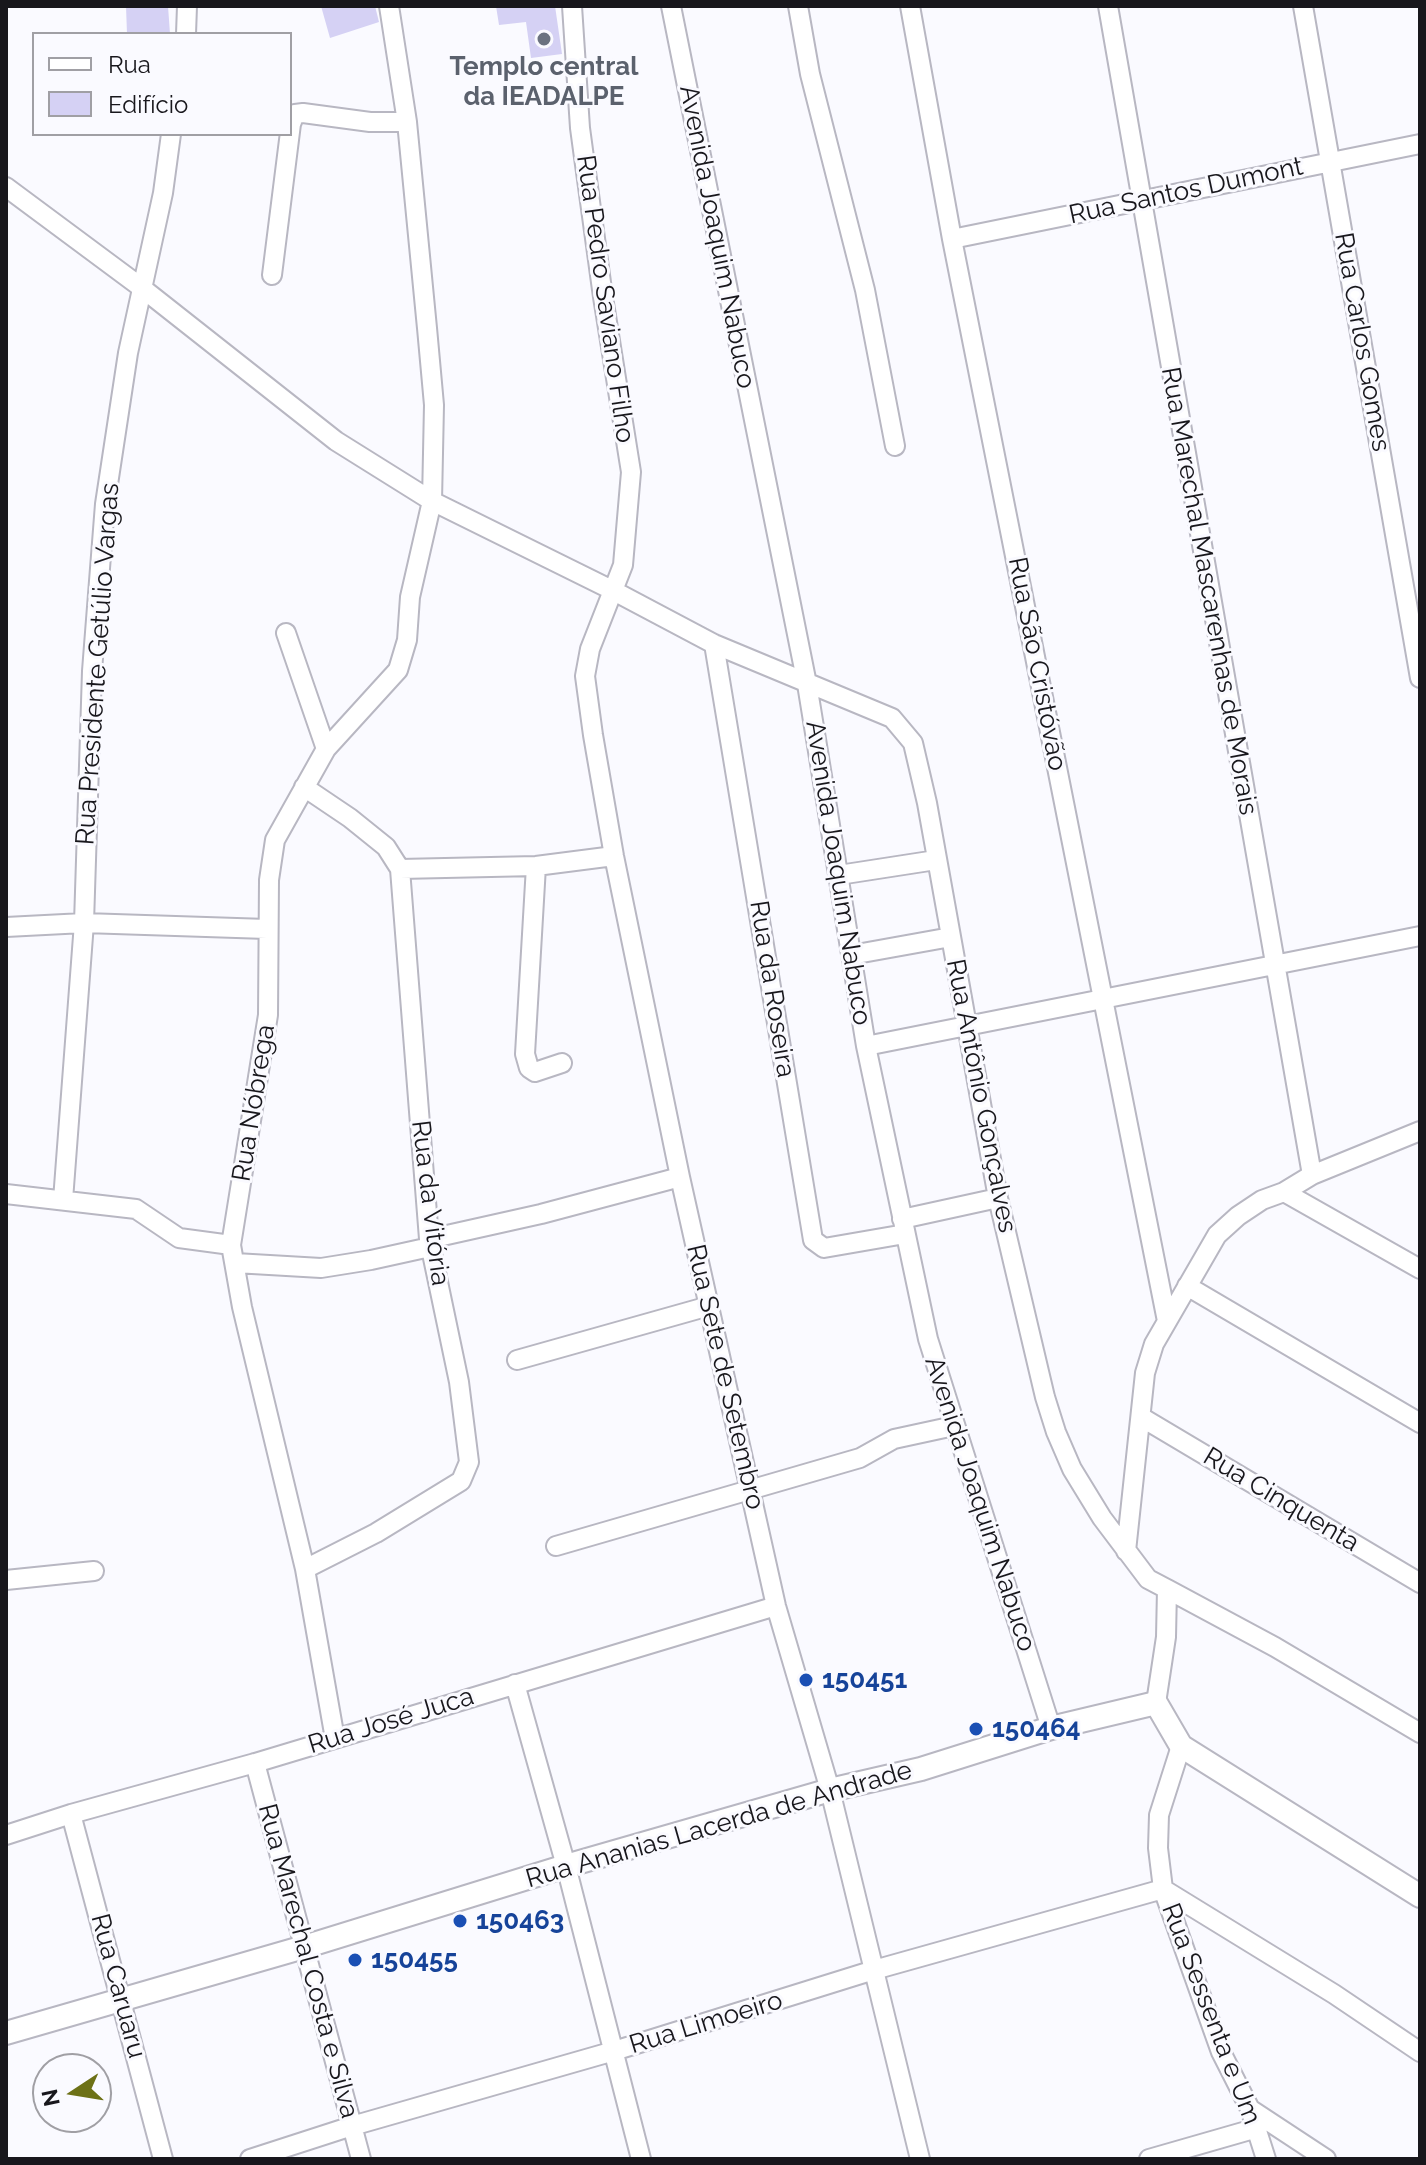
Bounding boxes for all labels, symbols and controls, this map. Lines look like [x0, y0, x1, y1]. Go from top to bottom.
marker: Templo central da IEADALPE [535, 30, 553, 48]
legend [32, 32, 292, 136]
text: Rua [108, 50, 151, 79]
place label: Templo central da IEADALPE [450, 51, 638, 112]
street label: Avenida Joaquim Nabuco [672, 83, 762, 391]
text: Edifício [108, 90, 188, 119]
street label: Rua Santos Dumont [1066, 151, 1306, 231]
street label: Rua Pedro Saviano Filho [569, 153, 641, 445]
street label: Rua Carlos Gomes [1327, 230, 1397, 454]
street label: Rua Marechal Mascarenhas de Morais [1154, 365, 1264, 817]
street label: Rua Presidente Getúlio Vargas [70, 482, 126, 846]
street label: Rua São Cristóvão [1001, 555, 1073, 773]
street label: Avenida Joaquim Nabuco [799, 718, 877, 1028]
street label: Rua da Roseira [743, 898, 801, 1080]
street label: Rua Antônio Gonçalves [939, 957, 1023, 1235]
street label: Rua Nóbrega [226, 1022, 282, 1184]
street label: Rua da Vitória [404, 1119, 456, 1287]
street label: Rua Sete de Setembro [679, 1241, 771, 1513]
street label: Avenida Joaquim Nabuco [918, 1353, 1042, 1655]
street label: Rua Cinquenta [1197, 1441, 1365, 1559]
place label: 150451 [822, 1664, 907, 1696]
marker: 150451 [797, 1671, 815, 1689]
street label: Rua José Juca [304, 1681, 478, 1761]
place label: 150464 [992, 1713, 1081, 1745]
marker: 150464 [967, 1720, 985, 1738]
street label: Rua Ananias Lacerda de Andrade [522, 1755, 916, 1895]
street label: Rua Marechal Costa e Silva [251, 1800, 365, 2122]
street label: Rua Sessenta e Um [1154, 1899, 1268, 2129]
place label: 150463 [476, 1905, 564, 1937]
street label: Rua Caruaru [84, 1910, 152, 2062]
marker: 150463 [451, 1912, 469, 1930]
place label: 150455 [371, 1944, 458, 1976]
marker: 150455 [346, 1951, 364, 1969]
street label: Rua Limoeiro [626, 1985, 786, 2061]
north arrow [32, 2053, 112, 2133]
text: N [36, 2087, 65, 2108]

